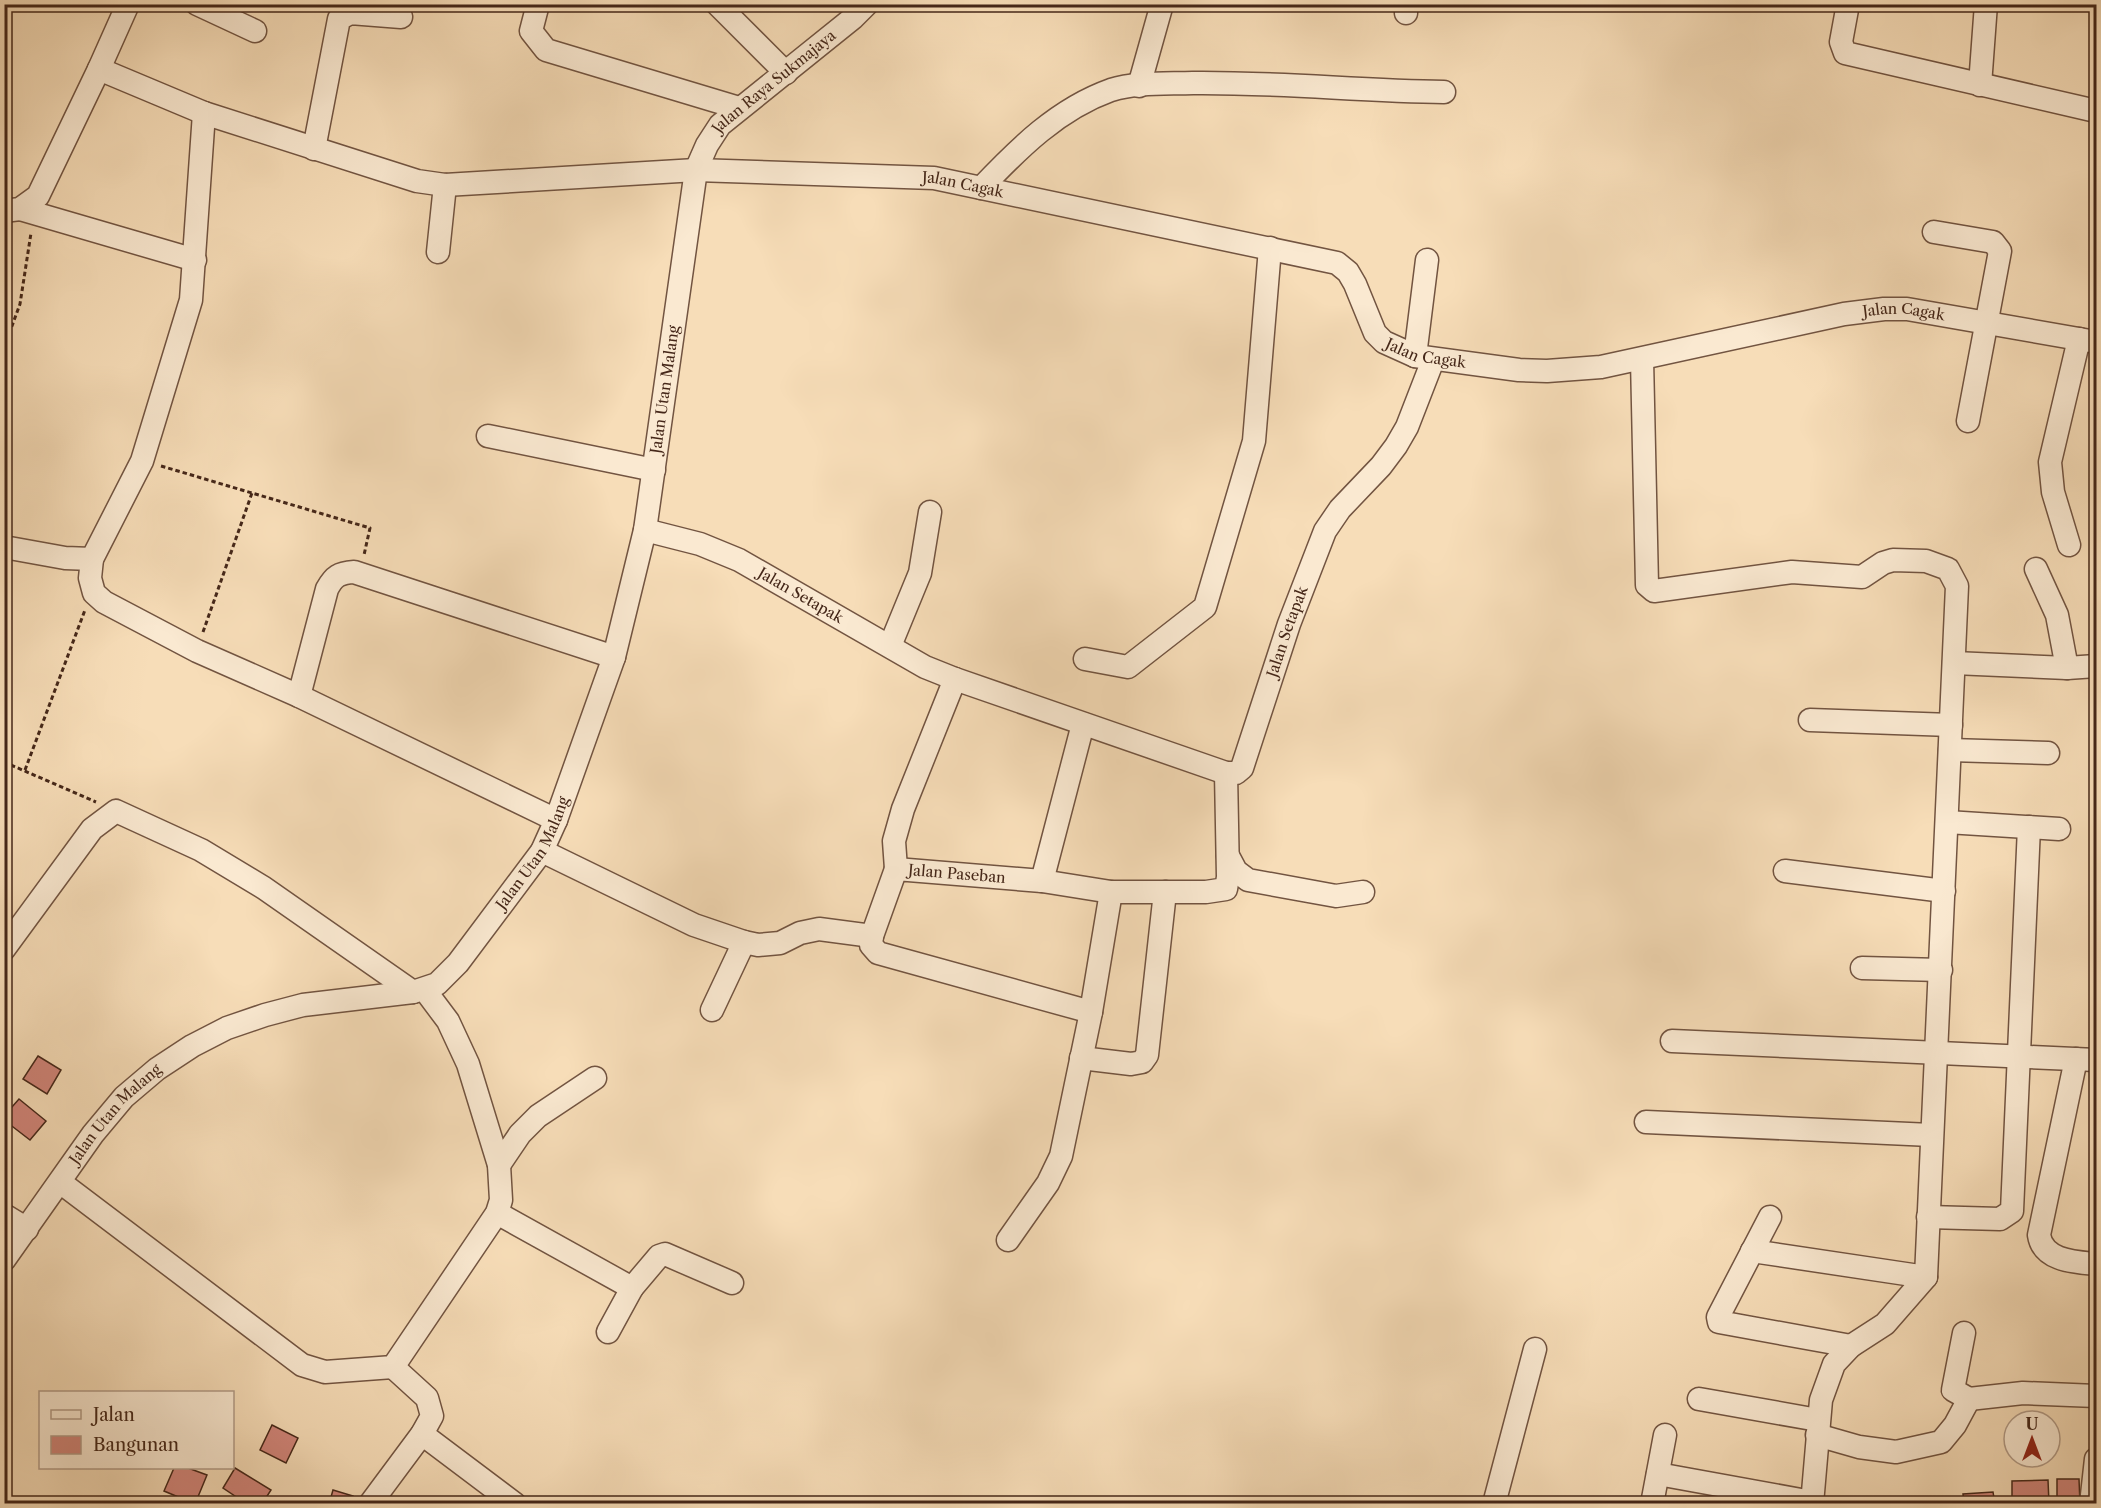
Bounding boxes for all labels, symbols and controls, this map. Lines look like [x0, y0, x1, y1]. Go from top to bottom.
street label: Jalan Raya Sukmajaya [706, 26, 839, 138]
street label: Jalan Cagak [920, 168, 1007, 202]
street label: Jalan Cagak [1859, 299, 1948, 325]
street label: Jalan Utan Malang [646, 324, 683, 457]
street label: Jalan Cagak [1381, 333, 1468, 372]
street label: Jalan Setapak [753, 562, 848, 628]
street label: Jalan Setapak [1262, 582, 1312, 682]
street label: Jalan Utan Malang [490, 794, 573, 915]
street label: Jalan Paseban [905, 860, 1007, 887]
street label: Jalan Utan Malang [64, 1059, 165, 1169]
legend [39, 1391, 234, 1469]
text: Jalan [90, 1404, 135, 1426]
north arrow [2002, 1409, 2062, 1469]
text: U [2026, 1414, 2039, 1434]
text: Bangunan [93, 1434, 179, 1456]

